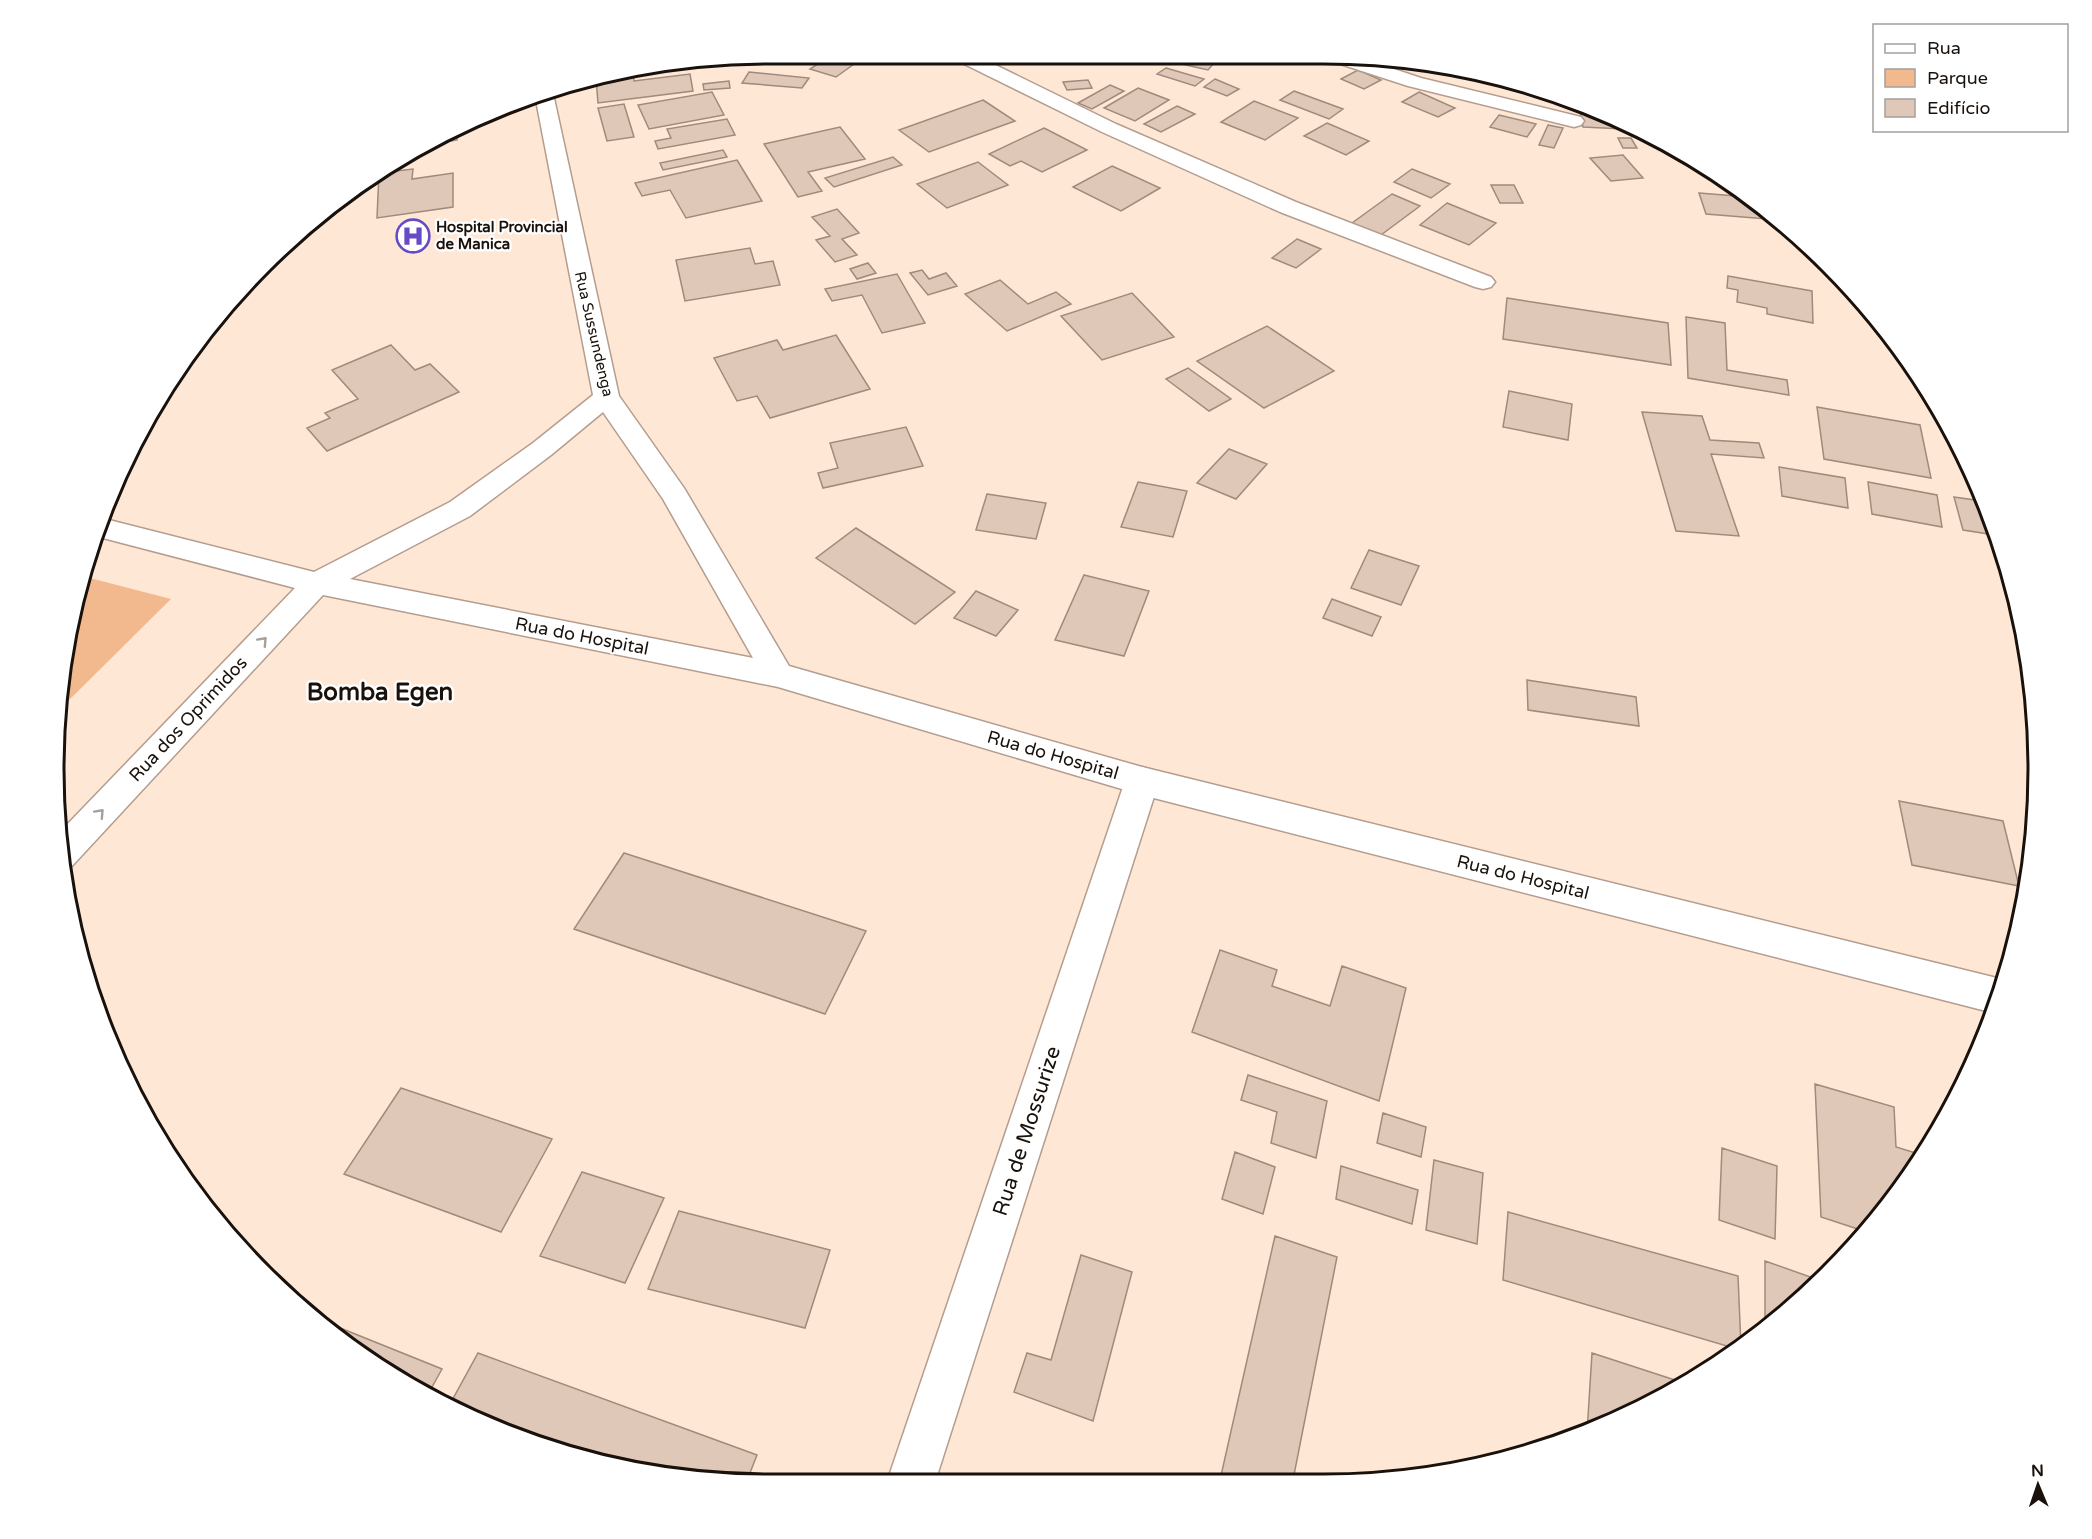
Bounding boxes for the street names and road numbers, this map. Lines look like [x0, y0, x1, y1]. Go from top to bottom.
street label: Rua Sussundenga [571, 270, 617, 398]
street label: Rua do Hospital [513, 612, 651, 660]
street label: Rua dos Oprimidos [124, 652, 252, 786]
street label: Rua do Hospital [985, 726, 1121, 784]
street label: Rua do Hospital [1454, 850, 1592, 904]
street label: Rua de Mossurize [988, 1043, 1066, 1219]

